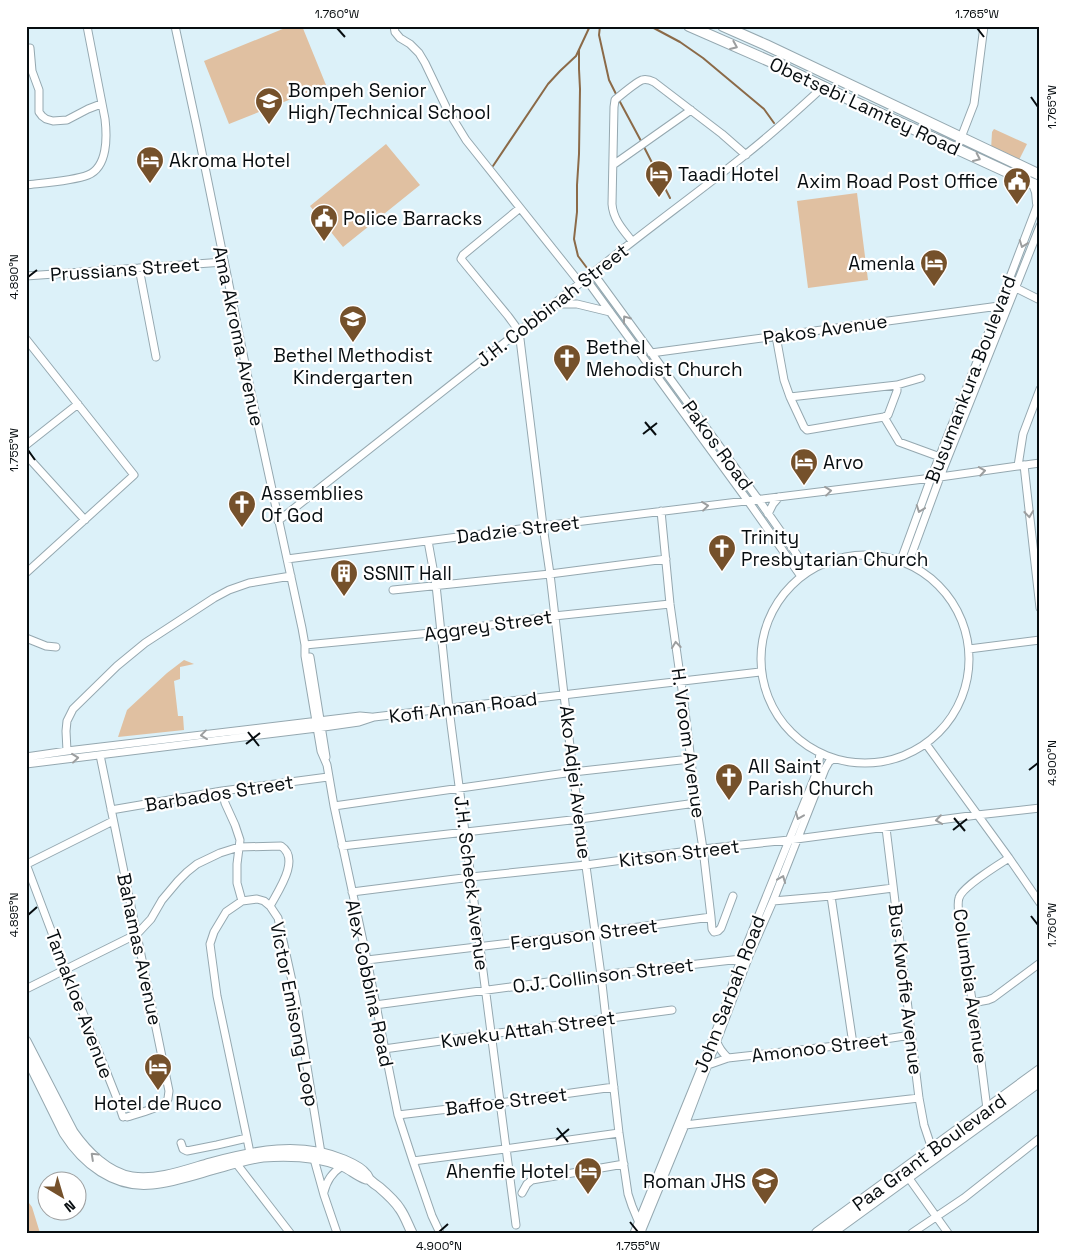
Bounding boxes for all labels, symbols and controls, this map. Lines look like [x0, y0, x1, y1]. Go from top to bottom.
text: 1.760°W [315, 6, 360, 22]
text: 1.765°W [955, 6, 999, 22]
one-way arrow [729, 40, 738, 50]
street label: Obetsebi Lamtey Road [765, 51, 964, 162]
place label: Bompeh Senior High/Technical School [288, 78, 491, 125]
text: 1.765°W [1044, 85, 1060, 129]
school or university icon: Bompeh Senior High/Technical School [254, 86, 284, 125]
hotel icon: Akroma Hotel [135, 145, 165, 184]
place label: Akroma Hotel [169, 148, 290, 173]
one-way arrow [972, 151, 981, 162]
hotel icon: Taadi Hotel [644, 159, 674, 198]
place label: Taadi Hotel [678, 162, 779, 187]
public building icon: Axim Road Post Office [1002, 166, 1032, 205]
place label: Axim Road Post Office [797, 169, 998, 194]
public building icon: Police Barracks [309, 203, 339, 242]
place label: Police Barracks [343, 206, 482, 231]
street label: J.H. Cobbinah Street [471, 238, 634, 373]
one-way arrow [1019, 239, 1029, 247]
street label: Ama Akroma Avenue [207, 244, 270, 429]
hotel icon: Amenla [919, 248, 949, 287]
place label: Amenla [848, 251, 915, 276]
street label: Prussians Street [49, 252, 201, 287]
text: 4.890°N [6, 254, 22, 300]
street label: Busumankura Boulevard [919, 272, 1022, 487]
school or university icon: Bethel Methodist Kindergarten [338, 304, 368, 343]
street label: Pakos Avenue [761, 308, 889, 351]
one-way arrow [623, 315, 632, 324]
place label: Bethel Mehodist Church [586, 335, 743, 382]
place label: Bethel Methodist Kindergarten [273, 343, 433, 390]
church icon: Bethel Mehodist Church [552, 343, 582, 382]
street label: Pakos Road [677, 395, 759, 495]
text: 1.755°W [6, 428, 22, 472]
hotel icon: Arvo [789, 447, 819, 486]
place label: Arvo [823, 450, 864, 475]
one-way arrow [979, 466, 987, 477]
place label: Assemblies Of God [261, 481, 363, 528]
one-way arrow [824, 486, 832, 497]
church icon: Assemblies Of God [227, 489, 257, 528]
one-way arrow [701, 501, 709, 512]
one-way arrow [916, 505, 926, 513]
street label: Dadzie Street [455, 510, 581, 549]
one-way arrow [1024, 510, 1035, 518]
place label: Trinity Presbytarian Church [741, 525, 928, 572]
church icon: Trinity Presbytarian Church [707, 533, 737, 572]
building icon: SSNIT Hall [329, 558, 359, 597]
place label: SSNIT Hall [363, 561, 452, 586]
street label: Aggrey Street [422, 604, 554, 647]
one-way arrow [671, 641, 681, 649]
street label: H. Vroom Avenue [666, 666, 711, 820]
street label: Kofi Annan Road [388, 686, 539, 729]
street label: Ako Adjei Avenue [554, 704, 597, 860]
one-way arrow [199, 729, 207, 740]
text: 4.900°N [1044, 740, 1060, 786]
one-way arrow [71, 753, 79, 764]
place label: All Saint Parish Church [748, 754, 874, 801]
church icon: All Saint Parish Church [714, 762, 744, 801]
street label: Barbados Street [143, 769, 295, 818]
street label: J.H. Scheck Avenue [448, 794, 495, 972]
one-way arrow [795, 811, 805, 819]
one-way arrow [935, 814, 943, 825]
street label: Kitson Street [617, 834, 741, 873]
street label: Bahamas Avenue [111, 871, 168, 1028]
one-way arrow [776, 875, 786, 883]
text: 4.895°N [6, 892, 22, 938]
street label: Alex Cobbina Road [340, 897, 399, 1069]
street label: Bus Kwofie Avenue [883, 902, 928, 1076]
text: 1.760°W [1044, 902, 1060, 947]
street label: Columbia Avenue [947, 907, 994, 1065]
street label: John Sarbah Road [688, 912, 771, 1076]
street label: Ferguson Street [509, 913, 659, 956]
street label: Victor Emisong Loop [264, 920, 325, 1109]
street label: Tamakloe Avenue [40, 926, 119, 1082]
street label: O.J. Collinson Street [511, 952, 695, 999]
street label: Kweku Attah Street [439, 1005, 617, 1054]
street label: Amonoo Street [750, 1027, 890, 1068]
hotel icon: Hotel de Ruco [143, 1052, 173, 1091]
street label: Baffoe Street [444, 1082, 569, 1121]
street label: Paa Grant Boulevard [847, 1088, 1011, 1217]
place label: Hotel de Ruco [94, 1091, 222, 1116]
one-way arrow [91, 1153, 100, 1162]
hotel icon: Ahenfie Hotel [573, 1156, 603, 1195]
place label: Ahenfie Hotel [446, 1159, 569, 1184]
school or university icon: Roman JHS [750, 1166, 780, 1205]
place label: Roman JHS [643, 1169, 746, 1194]
north arrow [38, 1172, 88, 1222]
text: N [61, 1196, 79, 1216]
text: 4.900°N [416, 1238, 462, 1254]
text: 1.755°W [616, 1238, 660, 1254]

